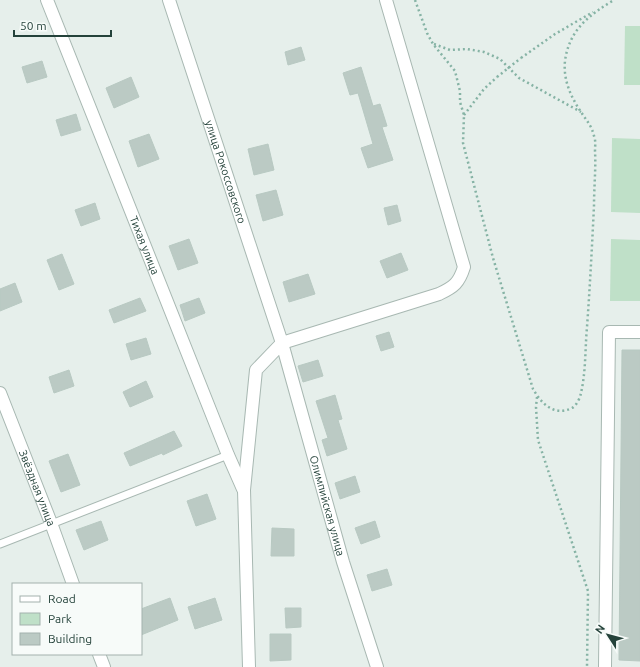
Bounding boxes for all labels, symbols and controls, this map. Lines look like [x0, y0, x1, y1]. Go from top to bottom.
scale bar [14, 12, 111, 38]
text: 50 m [20, 19, 47, 32]
street label: улица Рокоссовского [203, 119, 248, 225]
street label: Тихая улица [128, 214, 162, 276]
street label: Звёздная улица [17, 448, 58, 528]
street label: Олимпийская улица [308, 454, 347, 557]
legend [12, 583, 142, 655]
text: Road [48, 592, 76, 605]
text: Park [48, 612, 72, 625]
north arrow [588, 615, 628, 655]
text: N [593, 622, 607, 636]
text: Building [48, 632, 92, 645]

